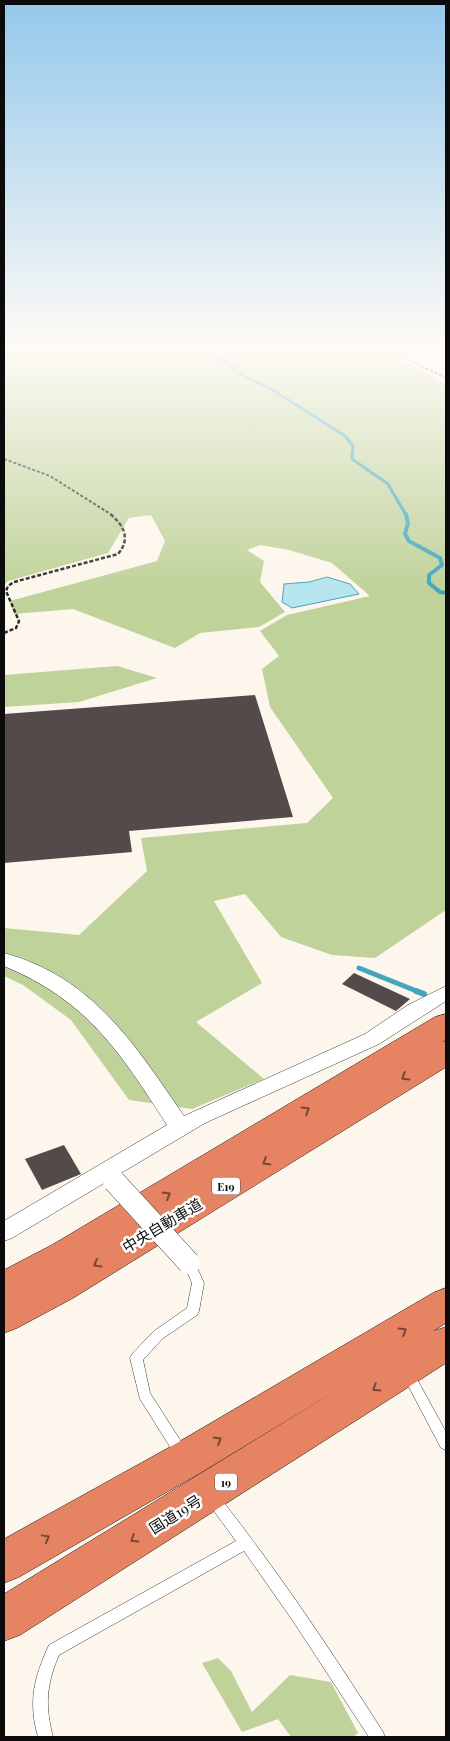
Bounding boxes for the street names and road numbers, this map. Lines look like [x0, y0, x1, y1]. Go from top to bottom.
road number: E19 [212, 1178, 240, 1194]
street label: 中央自動車道 [118, 1193, 206, 1257]
road number: 19 [215, 1474, 237, 1490]
street label: 国道19号 [145, 1490, 205, 1538]

